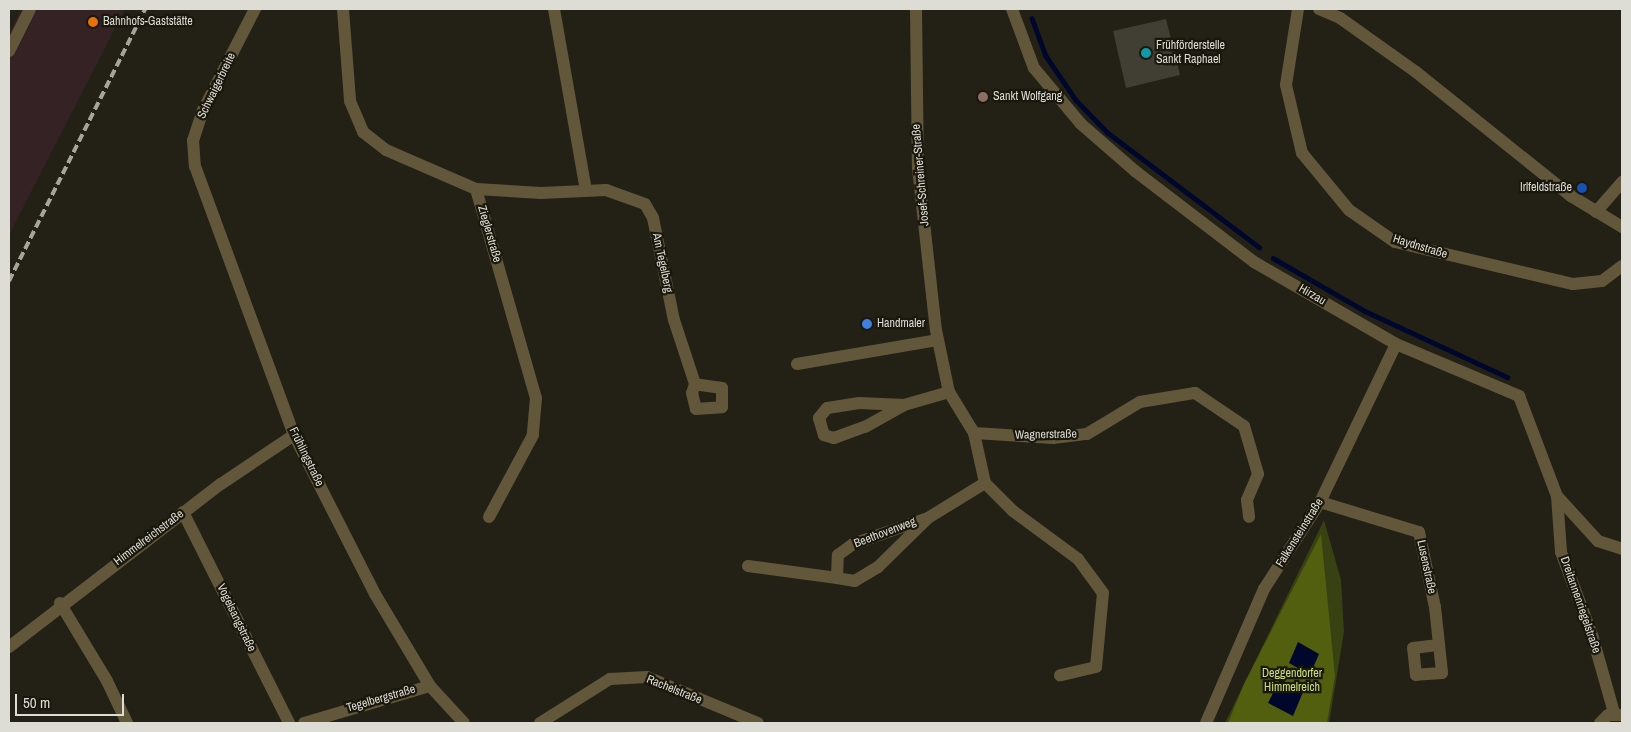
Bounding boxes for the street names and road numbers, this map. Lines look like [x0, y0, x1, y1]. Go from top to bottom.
street label: Schwaigerbreite [195, 51, 239, 121]
street label: Josef-Schreiner-Straße [909, 123, 933, 227]
street label: Zieglerstraße [474, 204, 504, 264]
street label: Am Tegelberg [649, 232, 675, 294]
street label: Haydnstraße [1391, 232, 1449, 262]
street label: Hirzau [1296, 282, 1328, 308]
street label: Frühlingstraße [286, 425, 326, 489]
street label: Wagnerstraße [1015, 427, 1077, 443]
street label: Falkensteinstraße [1273, 496, 1327, 570]
street label: Himmelreichstraße [111, 507, 187, 569]
street label: Beethovenweg [852, 515, 918, 551]
street label: Lusenstraße [1413, 539, 1439, 595]
street label: Dreitannenriegelstraße [1557, 555, 1603, 655]
street label: Vogelsangstraße [213, 582, 259, 654]
street label: Rachelstraße [644, 672, 704, 708]
street label: Tegelbergstraße [345, 682, 417, 716]

